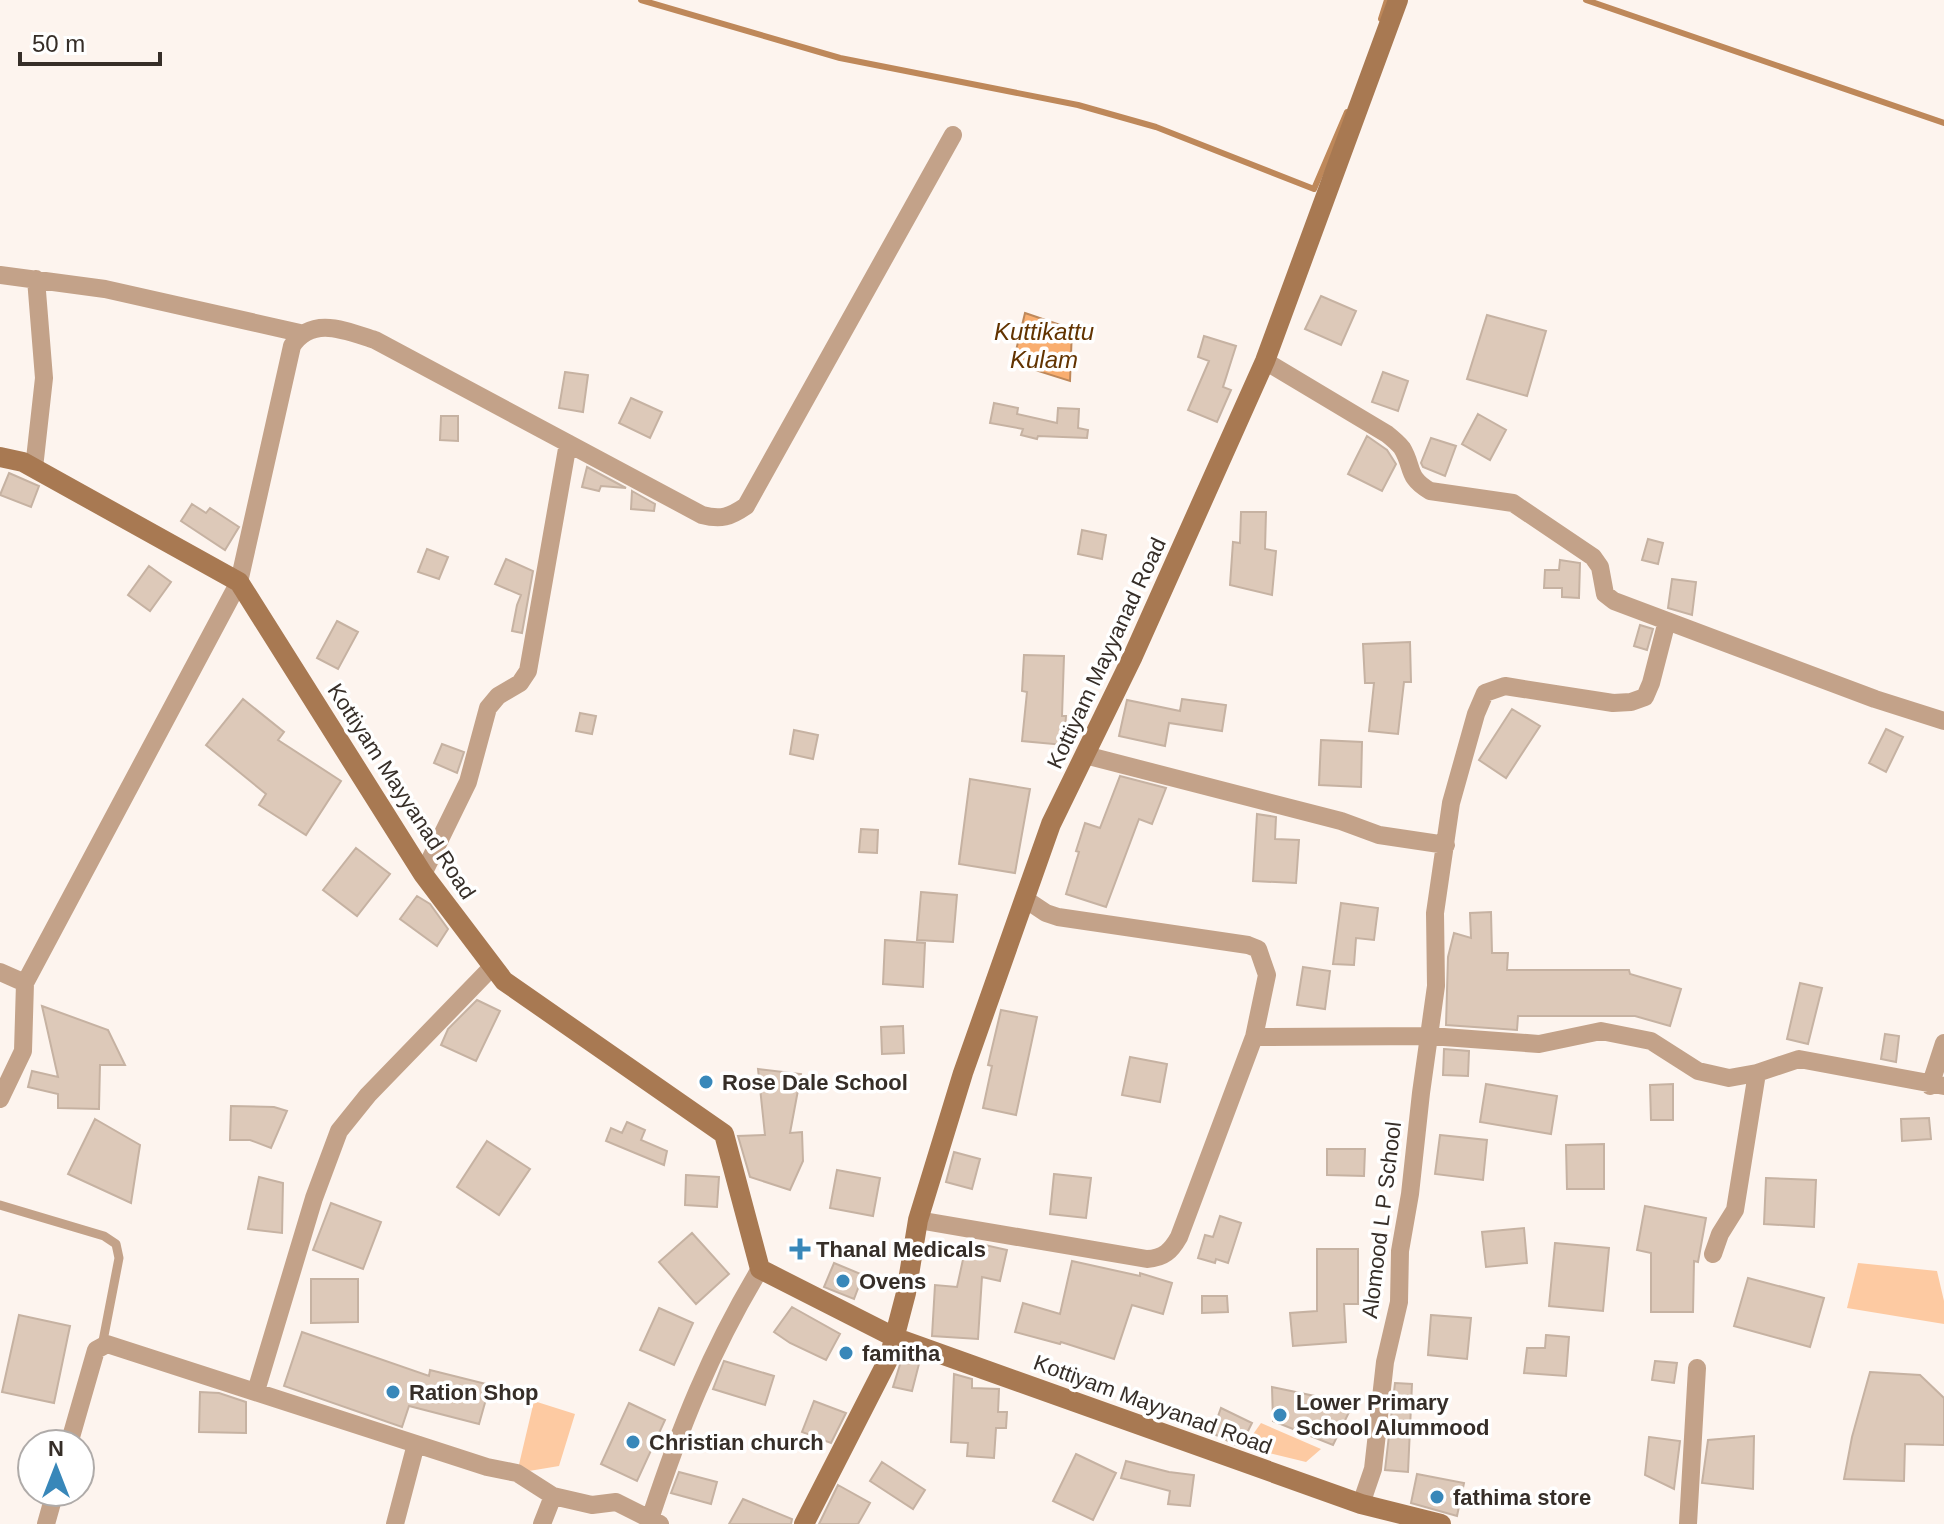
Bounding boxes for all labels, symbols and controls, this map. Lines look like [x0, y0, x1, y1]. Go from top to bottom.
scale bar [20, 16, 160, 66]
text: 50 m [32, 30, 85, 57]
water label: Kuttikattu Kulam [994, 318, 1094, 373]
street label: Kottiyam Mayyanad Road [1042, 534, 1171, 773]
street label: Kottiyam Mayyanad Road [322, 679, 481, 904]
place label: Rose Dale School [722, 1070, 908, 1095]
marker: Rose Dale School [697, 1073, 715, 1091]
street label: Alomood L P School [1357, 1120, 1406, 1320]
place label: Thanal Medicals [816, 1237, 986, 1262]
marker: Thanal Medicals [791, 1240, 809, 1258]
place label: Ovens [859, 1269, 926, 1294]
marker: Ovens [834, 1272, 852, 1290]
place label: famitha [862, 1341, 941, 1366]
marker: famitha [837, 1344, 855, 1362]
street label: Kottiyam Mayyanad Road [1030, 1350, 1275, 1459]
place label: Ration Shop [409, 1380, 539, 1405]
marker: Ration Shop [384, 1383, 402, 1401]
place label: Lower Primary School Alummood [1296, 1390, 1490, 1440]
marker: Lower Primary School Alummood [1271, 1406, 1289, 1424]
north arrow [16, 1428, 96, 1508]
place label: Christian church [649, 1430, 824, 1455]
marker: Christian church [624, 1433, 642, 1451]
text: N [48, 1436, 64, 1461]
place label: fathima store [1453, 1485, 1591, 1510]
marker: fathima store [1428, 1488, 1446, 1506]

